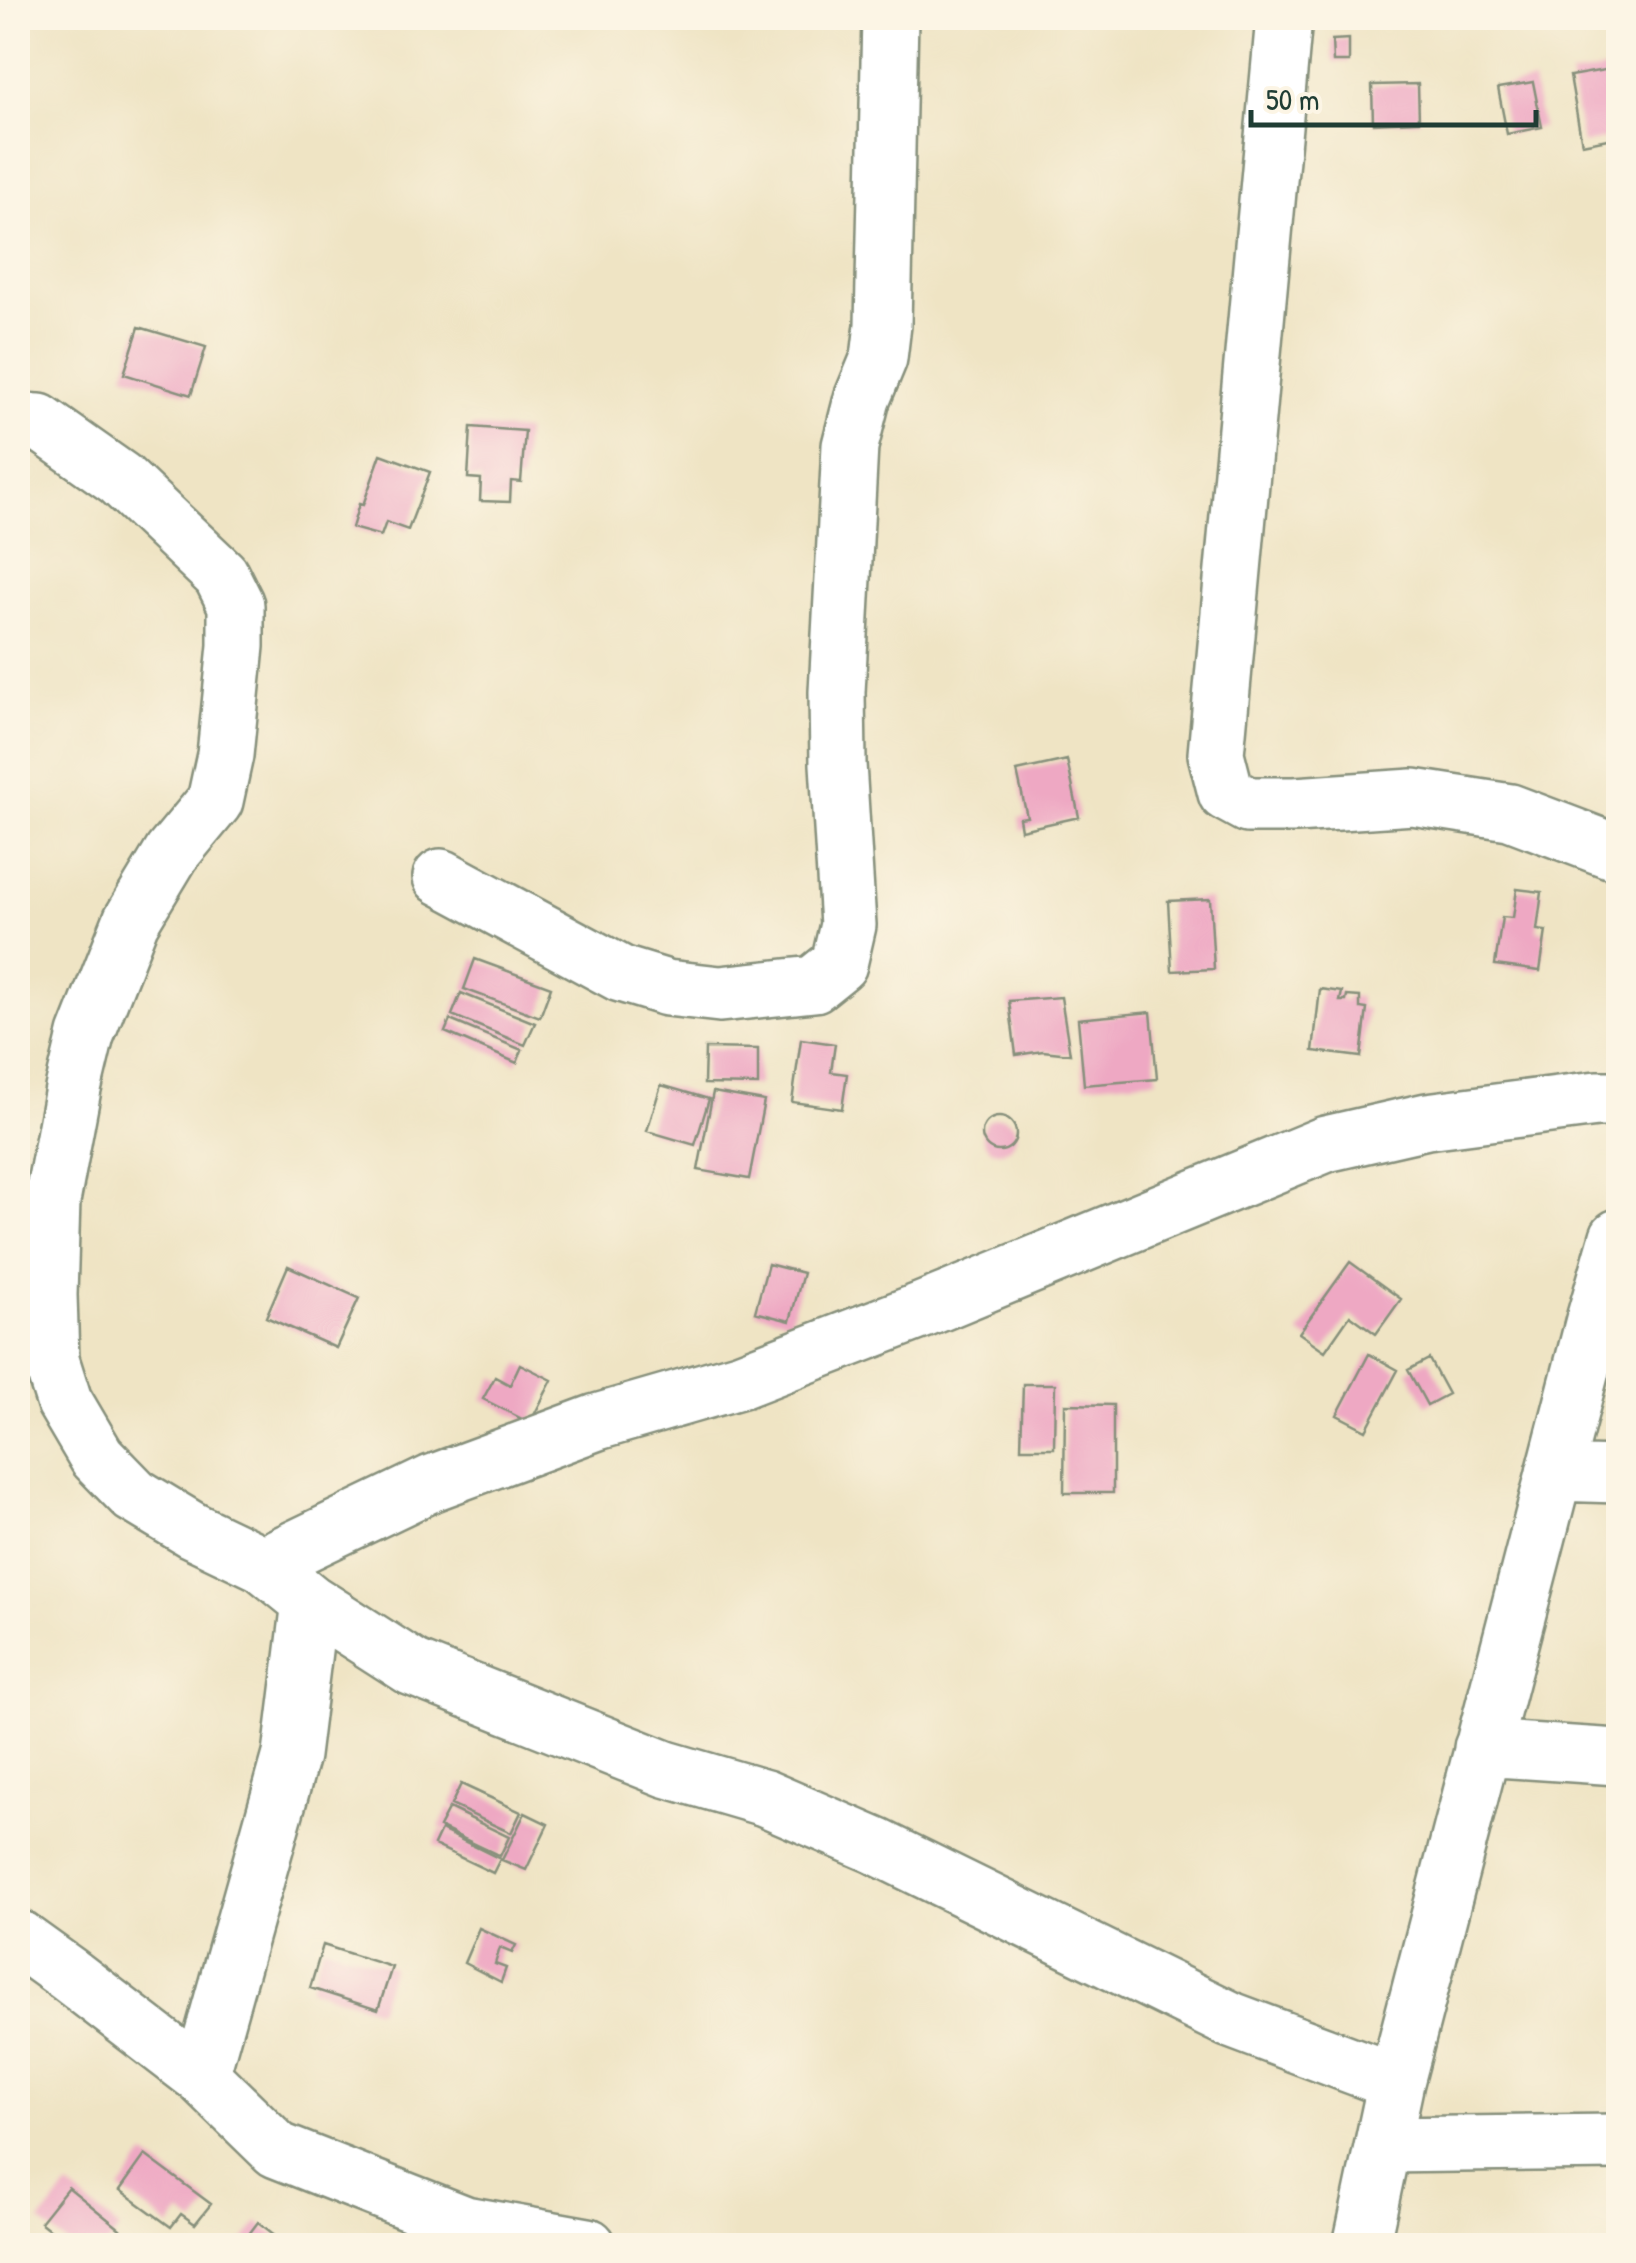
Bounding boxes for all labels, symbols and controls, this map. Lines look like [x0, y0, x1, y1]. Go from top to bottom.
scale bar [1251, 65, 1536, 127]
text: 50 m [1266, 79, 1319, 119]

